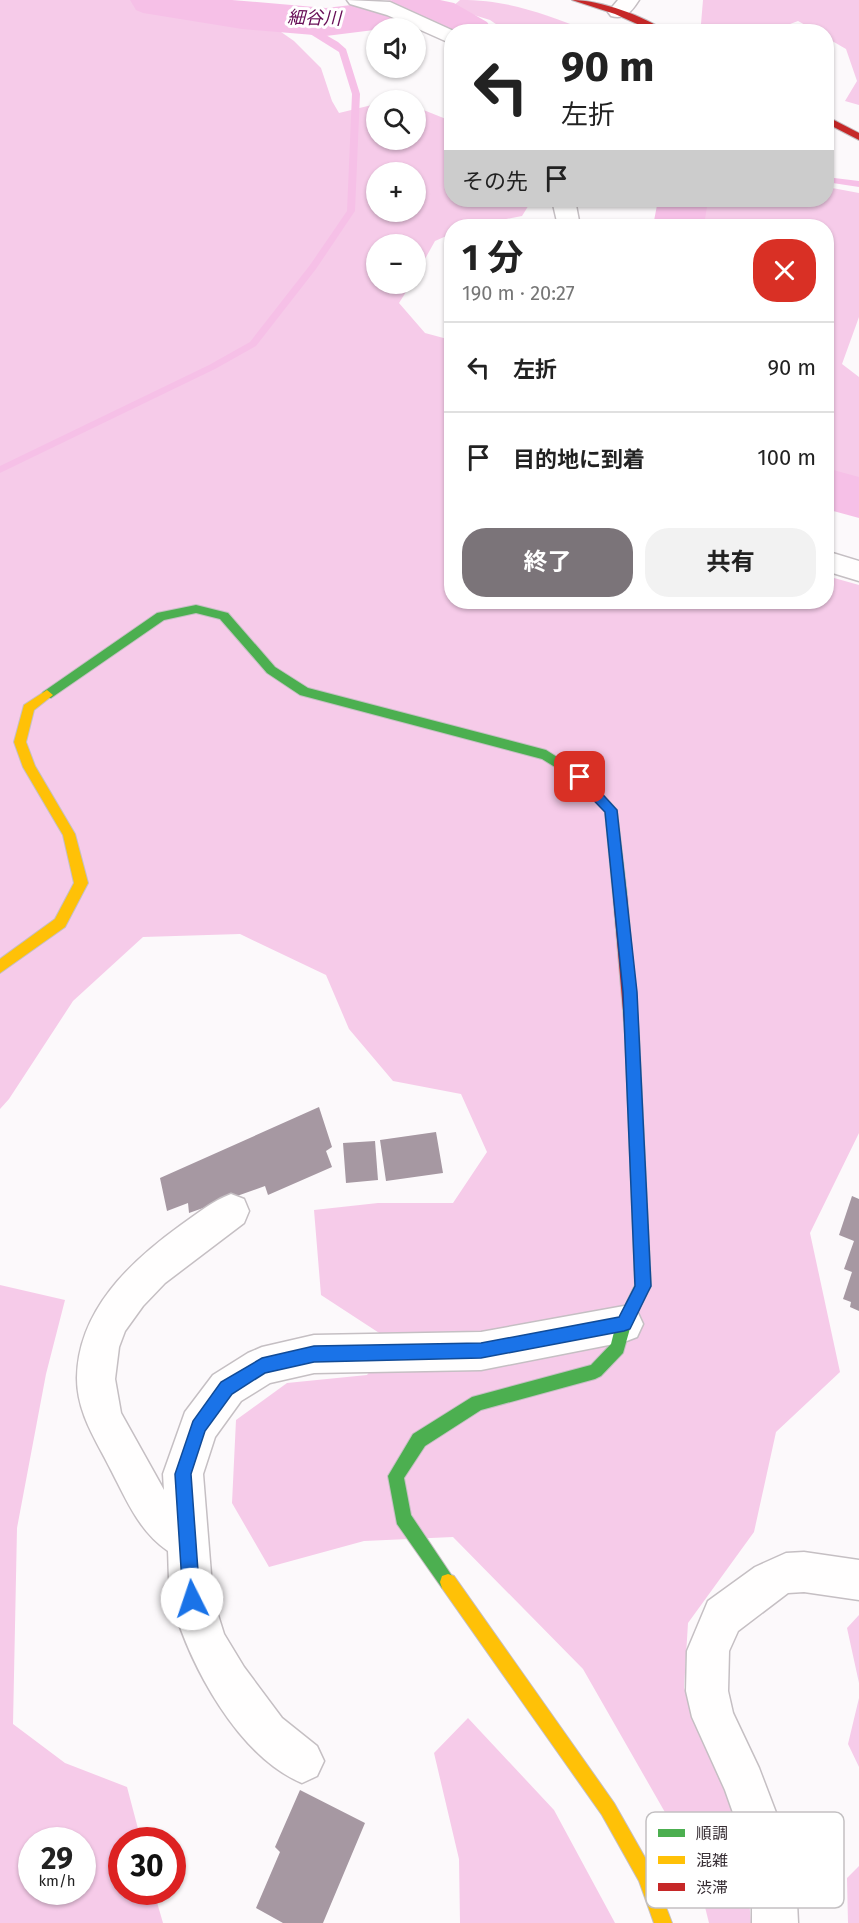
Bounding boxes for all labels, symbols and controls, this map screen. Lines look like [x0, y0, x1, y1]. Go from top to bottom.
water label: 細谷川 [287, 7, 343, 30]
map controls [366, 18, 426, 294]
button: sound [366, 18, 426, 78]
text: 90 m [561, 42, 655, 92]
icon: left [462, 48, 540, 126]
button: search [366, 90, 426, 150]
text: 左折 [561, 99, 615, 131]
button: + [366, 162, 426, 222]
icon: arrive [540, 162, 573, 195]
text: その先 [462, 168, 528, 195]
button: − [366, 234, 426, 294]
text: 1 分 [462, 236, 523, 280]
button: close [753, 239, 816, 302]
text: 190 m · 20:27 [462, 281, 575, 305]
icon: left [462, 351, 495, 384]
text: 90 m [767, 354, 816, 381]
text: 左折 [513, 356, 557, 383]
icon: arrive [462, 441, 495, 474]
text: 100 m [757, 444, 816, 471]
text: 目的地に到着 [513, 446, 645, 473]
button: 終了 [462, 528, 633, 597]
button: 共有 [645, 528, 816, 597]
pin [554, 751, 605, 802]
icon: arrive [563, 760, 596, 793]
position arrow [160, 1567, 224, 1631]
legend [646, 1812, 844, 1908]
text: 順調 [696, 1824, 728, 1843]
speed limit sign: 30 [108, 1827, 186, 1905]
text: 29 [41, 1841, 73, 1877]
text: 混雑 [696, 1851, 728, 1870]
text: km/h [38, 1872, 76, 1890]
text: 渋滞 [696, 1878, 728, 1897]

